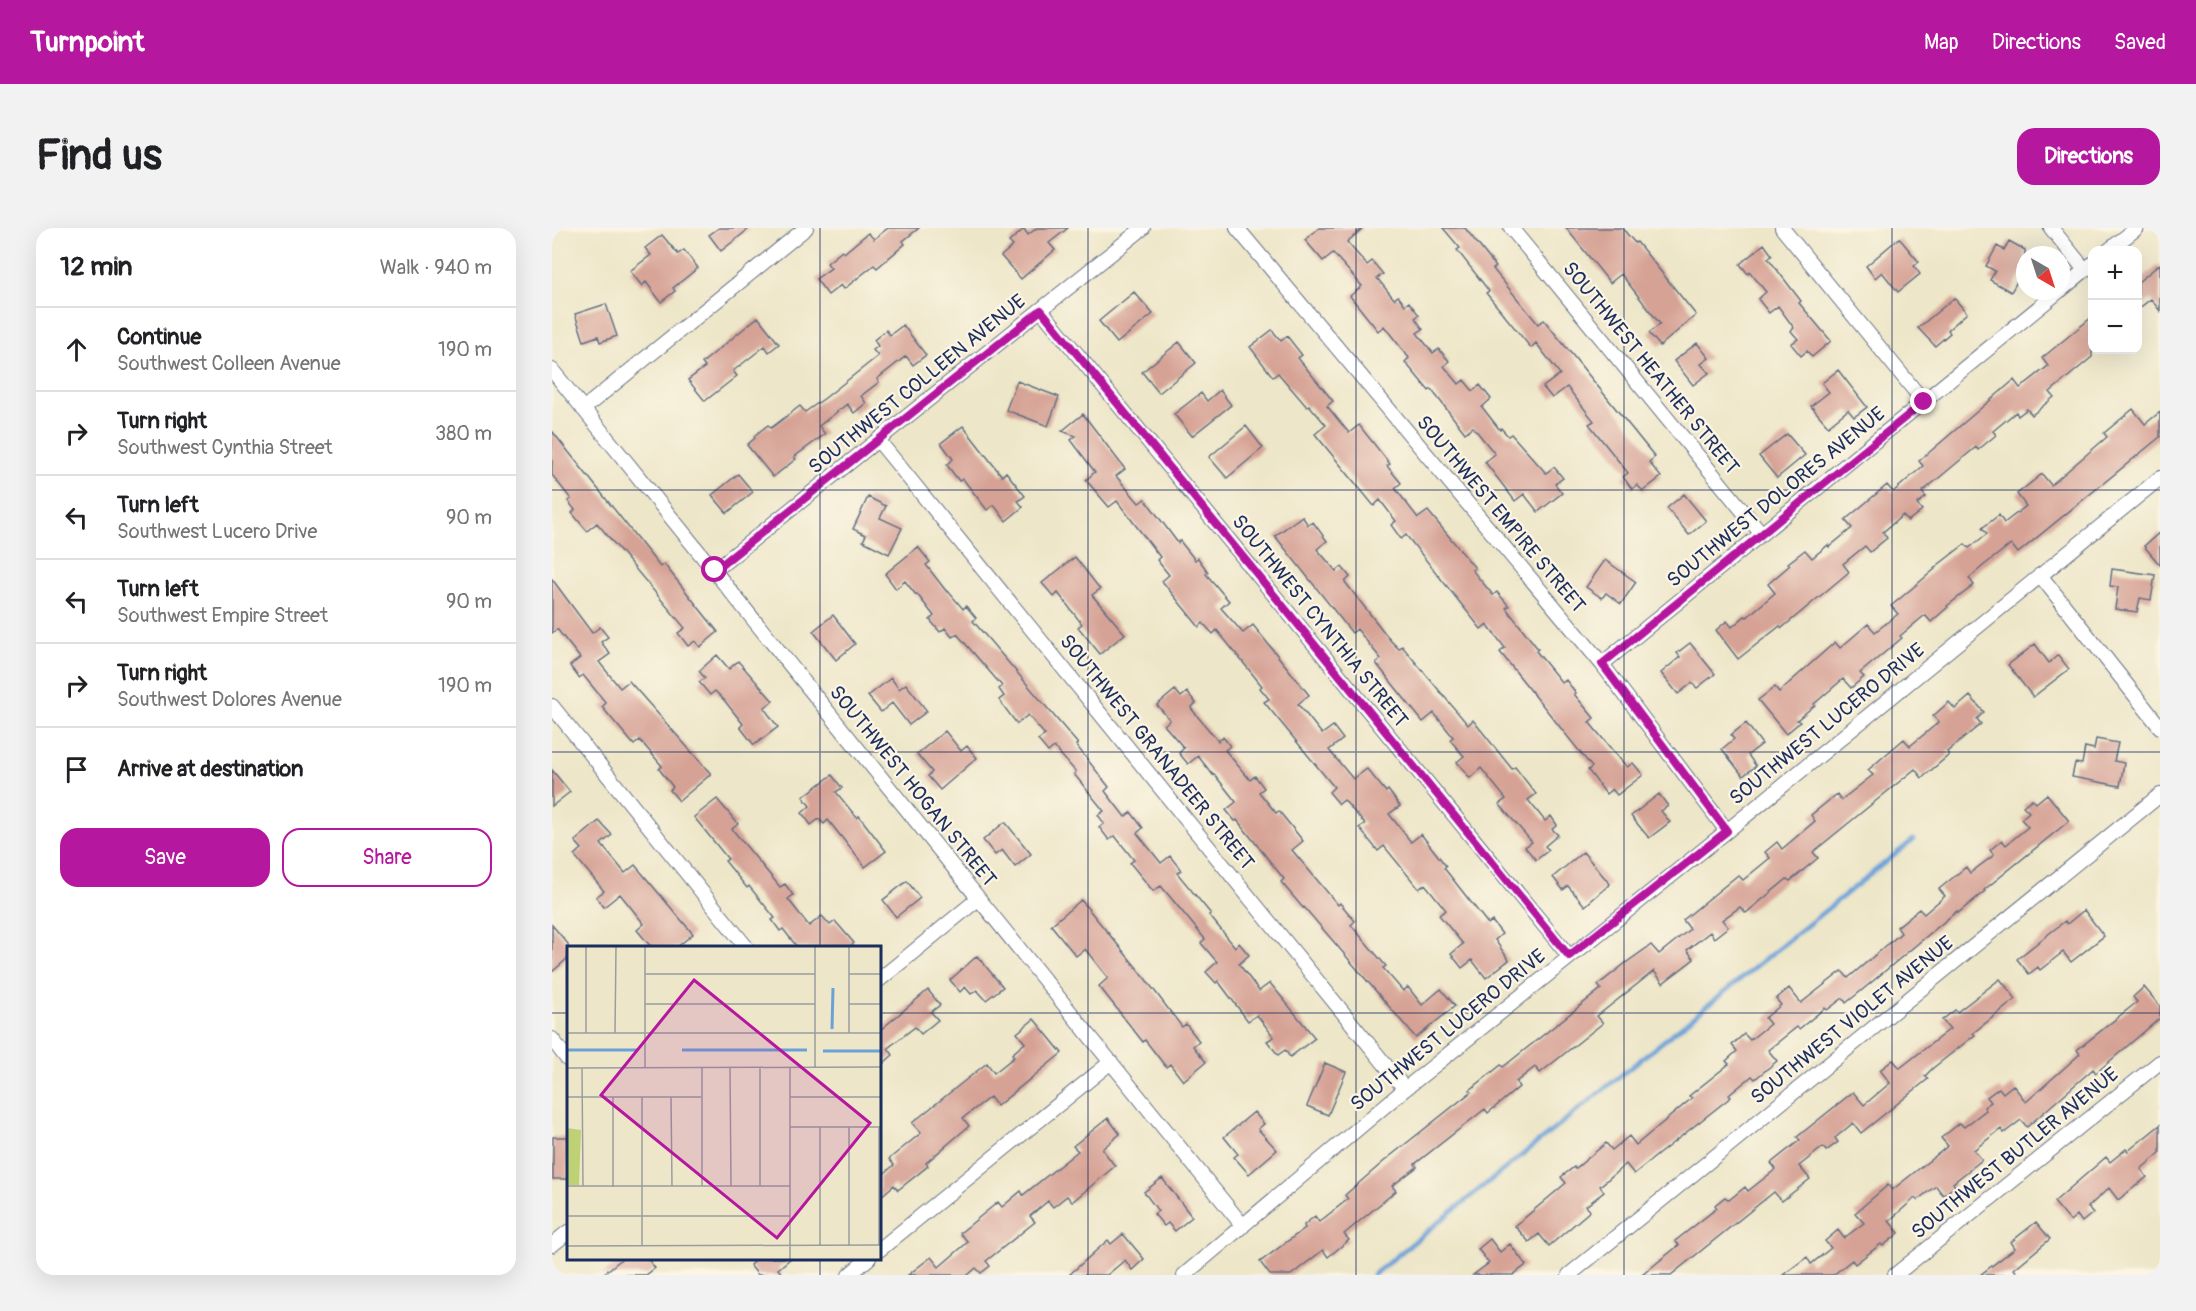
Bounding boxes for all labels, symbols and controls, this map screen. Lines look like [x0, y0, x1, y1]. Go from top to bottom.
text: Turnpoint [30, 25, 144, 60]
text: Map [1924, 29, 1959, 56]
text: Directions [1992, 29, 2081, 56]
text: Saved [2114, 29, 2166, 56]
button: Directions [2017, 128, 2160, 185]
text: Find us [36, 130, 162, 182]
north arrow [2016, 246, 2070, 300]
map controls [2088, 246, 2142, 354]
button: + [2088, 246, 2142, 300]
text: 12 min [60, 251, 133, 283]
text: Walk · 940 m [380, 255, 492, 280]
street label: SOUTHWEST HEATHER STREET [1557, 256, 1745, 480]
street label: SOUTHWEST COLLEEN AVENUE [803, 289, 1031, 479]
button: − [2088, 300, 2142, 354]
text: Continue [117, 323, 201, 351]
icon: ahead [60, 333, 93, 366]
text: 190 m [438, 337, 492, 362]
text: Southwest Colleen Avenue [117, 351, 341, 376]
route end [1910, 388, 1936, 414]
street label: SOUTHWEST DOLORES AVENUE [1662, 401, 1890, 593]
text: Turn right [117, 407, 207, 435]
street label: SOUTHWEST EMPIRE STREET [1411, 410, 1591, 618]
icon: right [60, 417, 93, 450]
text: 380 m [435, 421, 492, 446]
text: Southwest Cynthia Street [117, 435, 333, 460]
text: Turn left [117, 491, 199, 519]
icon: left [60, 501, 93, 534]
text: 90 m [446, 505, 492, 530]
street label: SOUTHWEST CYNTHIA STREET [1226, 510, 1414, 732]
text: Southwest Lucero Drive [117, 519, 317, 544]
route start [701, 556, 727, 582]
text: Turn left [117, 575, 199, 603]
icon: left [60, 585, 93, 618]
text: 90 m [446, 589, 492, 614]
text: Southwest Empire Street [117, 603, 328, 628]
street label: SOUTHWEST GRANADEER STREET [1054, 629, 1260, 875]
street label: SOUTHWEST LUCERO DRIVE [1724, 638, 1930, 810]
text: Turn right [117, 659, 207, 687]
icon: right [60, 669, 93, 702]
text: 190 m [438, 673, 492, 698]
street label: SOUTHWEST HOGAN STREET [824, 680, 1002, 892]
text: Southwest Dolores Avenue [117, 687, 342, 712]
icon: arrive [60, 753, 93, 786]
text: Arrive at destination [117, 755, 303, 783]
button: Save [60, 828, 270, 887]
button: Share [282, 828, 492, 887]
street label: SOUTHWEST VIOLET AVENUE [1746, 930, 1958, 1110]
street label: SOUTHWEST LUCERO DRIVE [1345, 944, 1551, 1116]
inset map [567, 946, 880, 1260]
street label: SOUTHWEST BUTLER AVENUE [1906, 1062, 2124, 1244]

